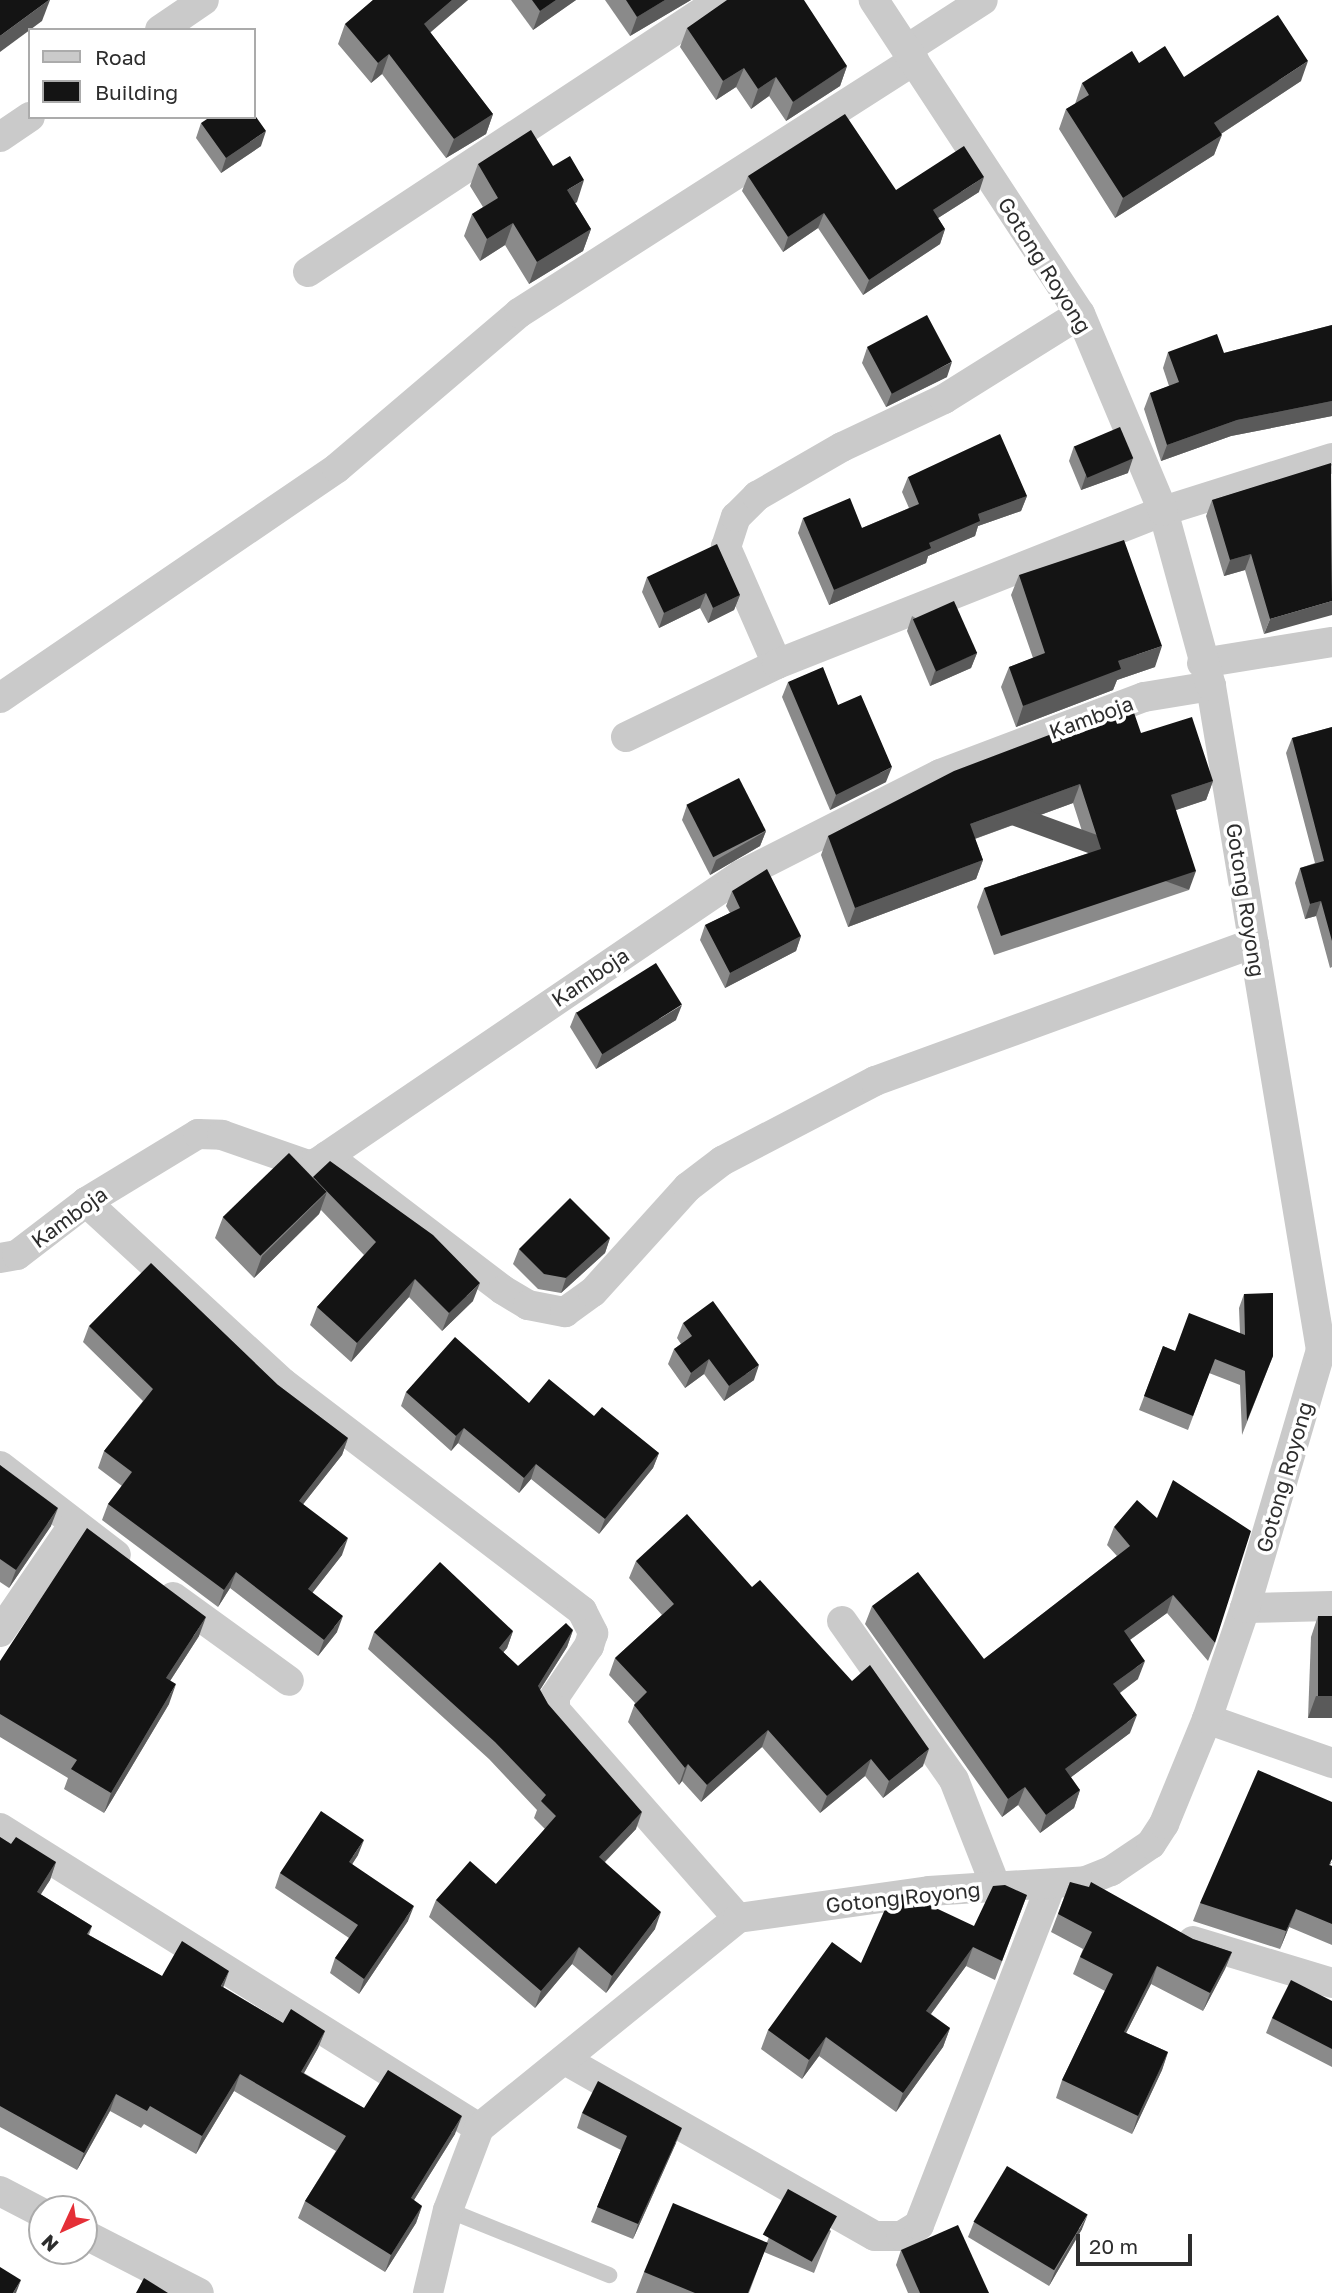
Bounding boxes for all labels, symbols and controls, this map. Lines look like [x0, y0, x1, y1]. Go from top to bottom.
legend [28, 28, 256, 119]
text: Road [95, 44, 146, 70]
text: Building [95, 79, 178, 105]
street label: Gotong Royong [993, 192, 1097, 338]
street label: Kamboja [1045, 690, 1137, 744]
street label: Gotong Royong [1221, 821, 1271, 979]
street label: Kamboja [547, 942, 633, 1012]
street label: Kamboja [26, 1181, 112, 1253]
street label: Gotong Royong [1250, 1399, 1318, 1555]
street label: Gotong Royong [824, 1876, 982, 1918]
north arrow [28, 2195, 98, 2265]
scale bar [1080, 2220, 1196, 2264]
text: N [36, 2231, 62, 2257]
text: 20 m [1089, 2233, 1138, 2259]

